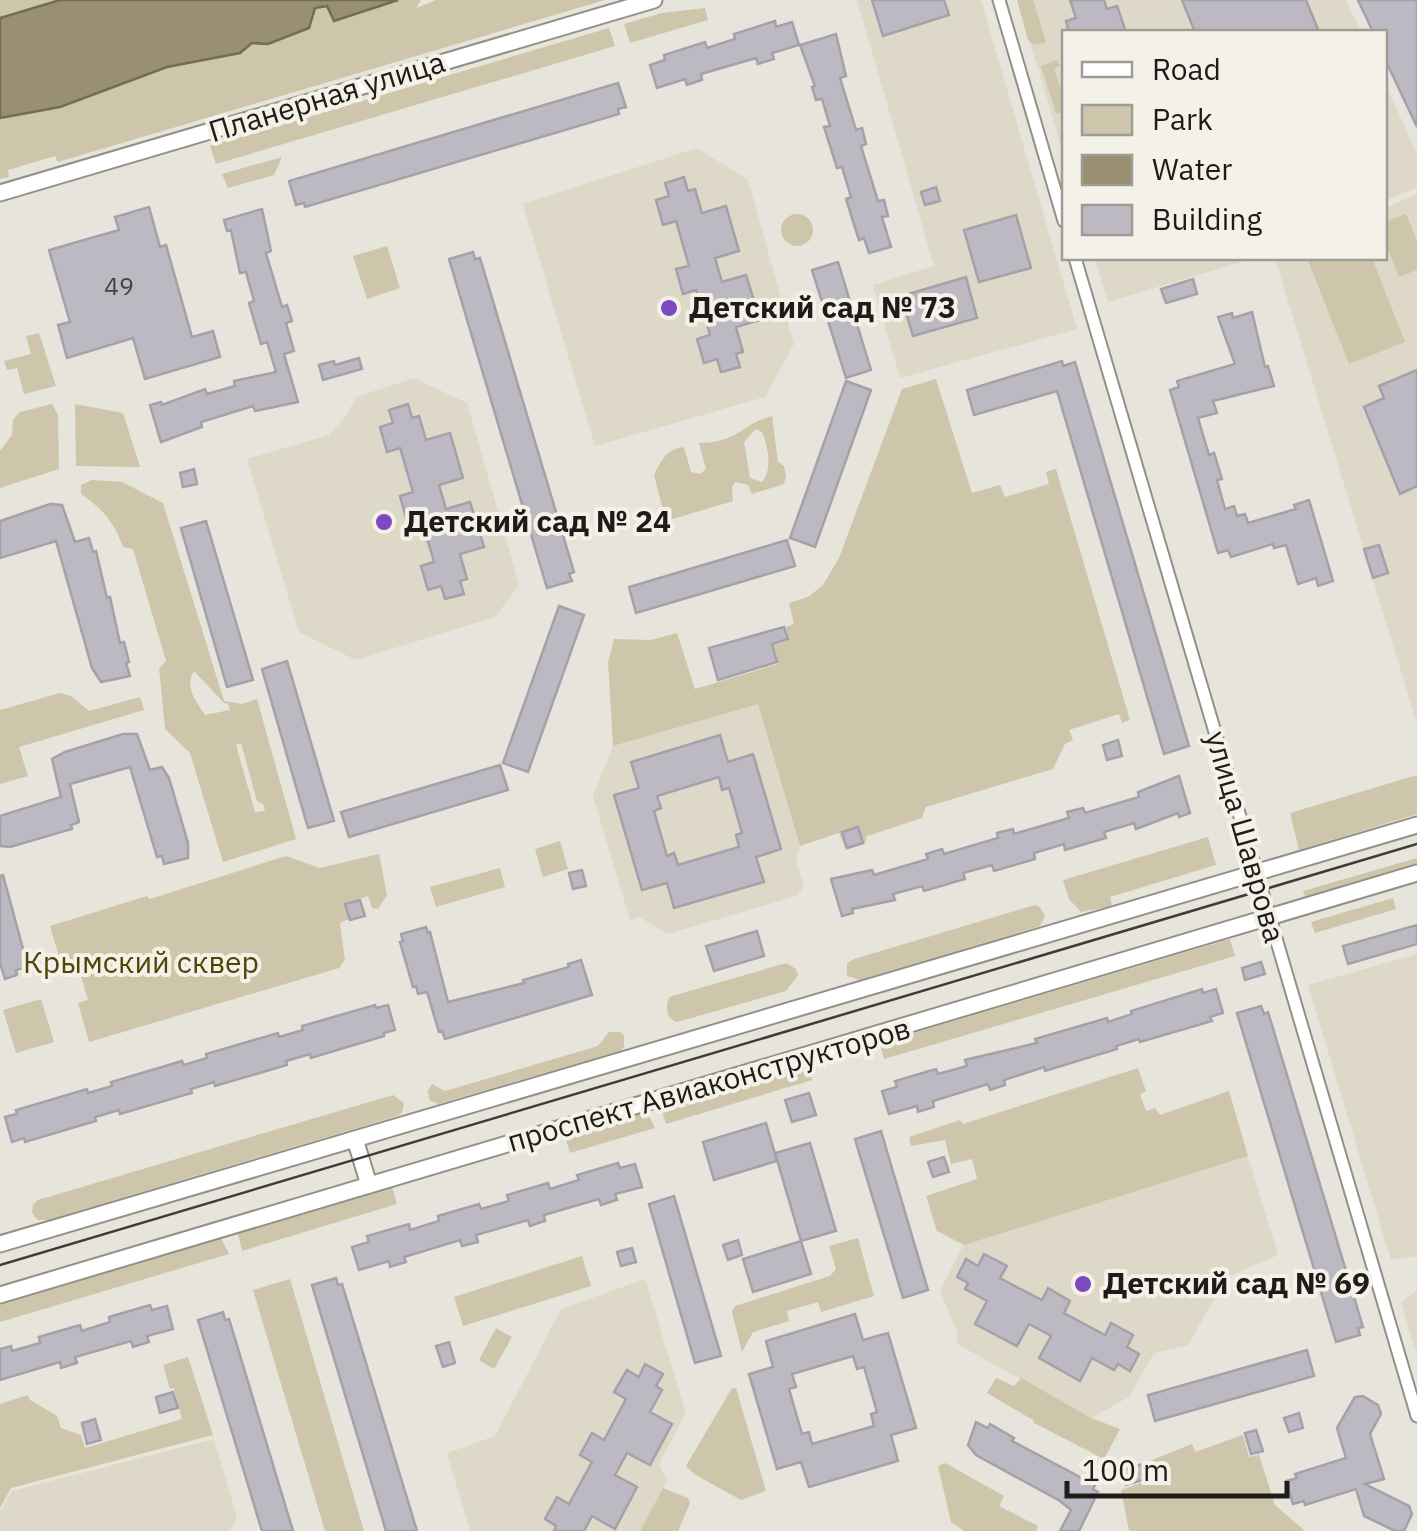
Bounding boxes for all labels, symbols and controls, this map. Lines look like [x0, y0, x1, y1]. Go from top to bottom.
legend [1062, 30, 1387, 260]
street label: Планерная улица [204, 41, 449, 150]
text: Road [1152, 49, 1221, 88]
text: Park [1152, 99, 1213, 138]
text: Water [1152, 149, 1232, 188]
text: Building [1152, 199, 1262, 238]
house number: 49 [104, 269, 134, 302]
place label: Детский сад № 73 [689, 287, 956, 326]
marker: Детский сад № 73 [658, 297, 680, 319]
place label: Детский сад № 24 [404, 501, 671, 540]
marker: Детский сад № 24 [373, 511, 395, 533]
street label: улица Шаврова [1198, 726, 1295, 947]
park label: Крымский сквер [23, 942, 259, 981]
street label: проспект Авиаконструкторов [503, 1007, 915, 1160]
place label: Детский сад № 69 [1103, 1263, 1370, 1302]
marker: Детский сад № 69 [1072, 1273, 1094, 1295]
scale bar [1067, 1436, 1287, 1498]
text: 100 m [1082, 1450, 1169, 1489]

